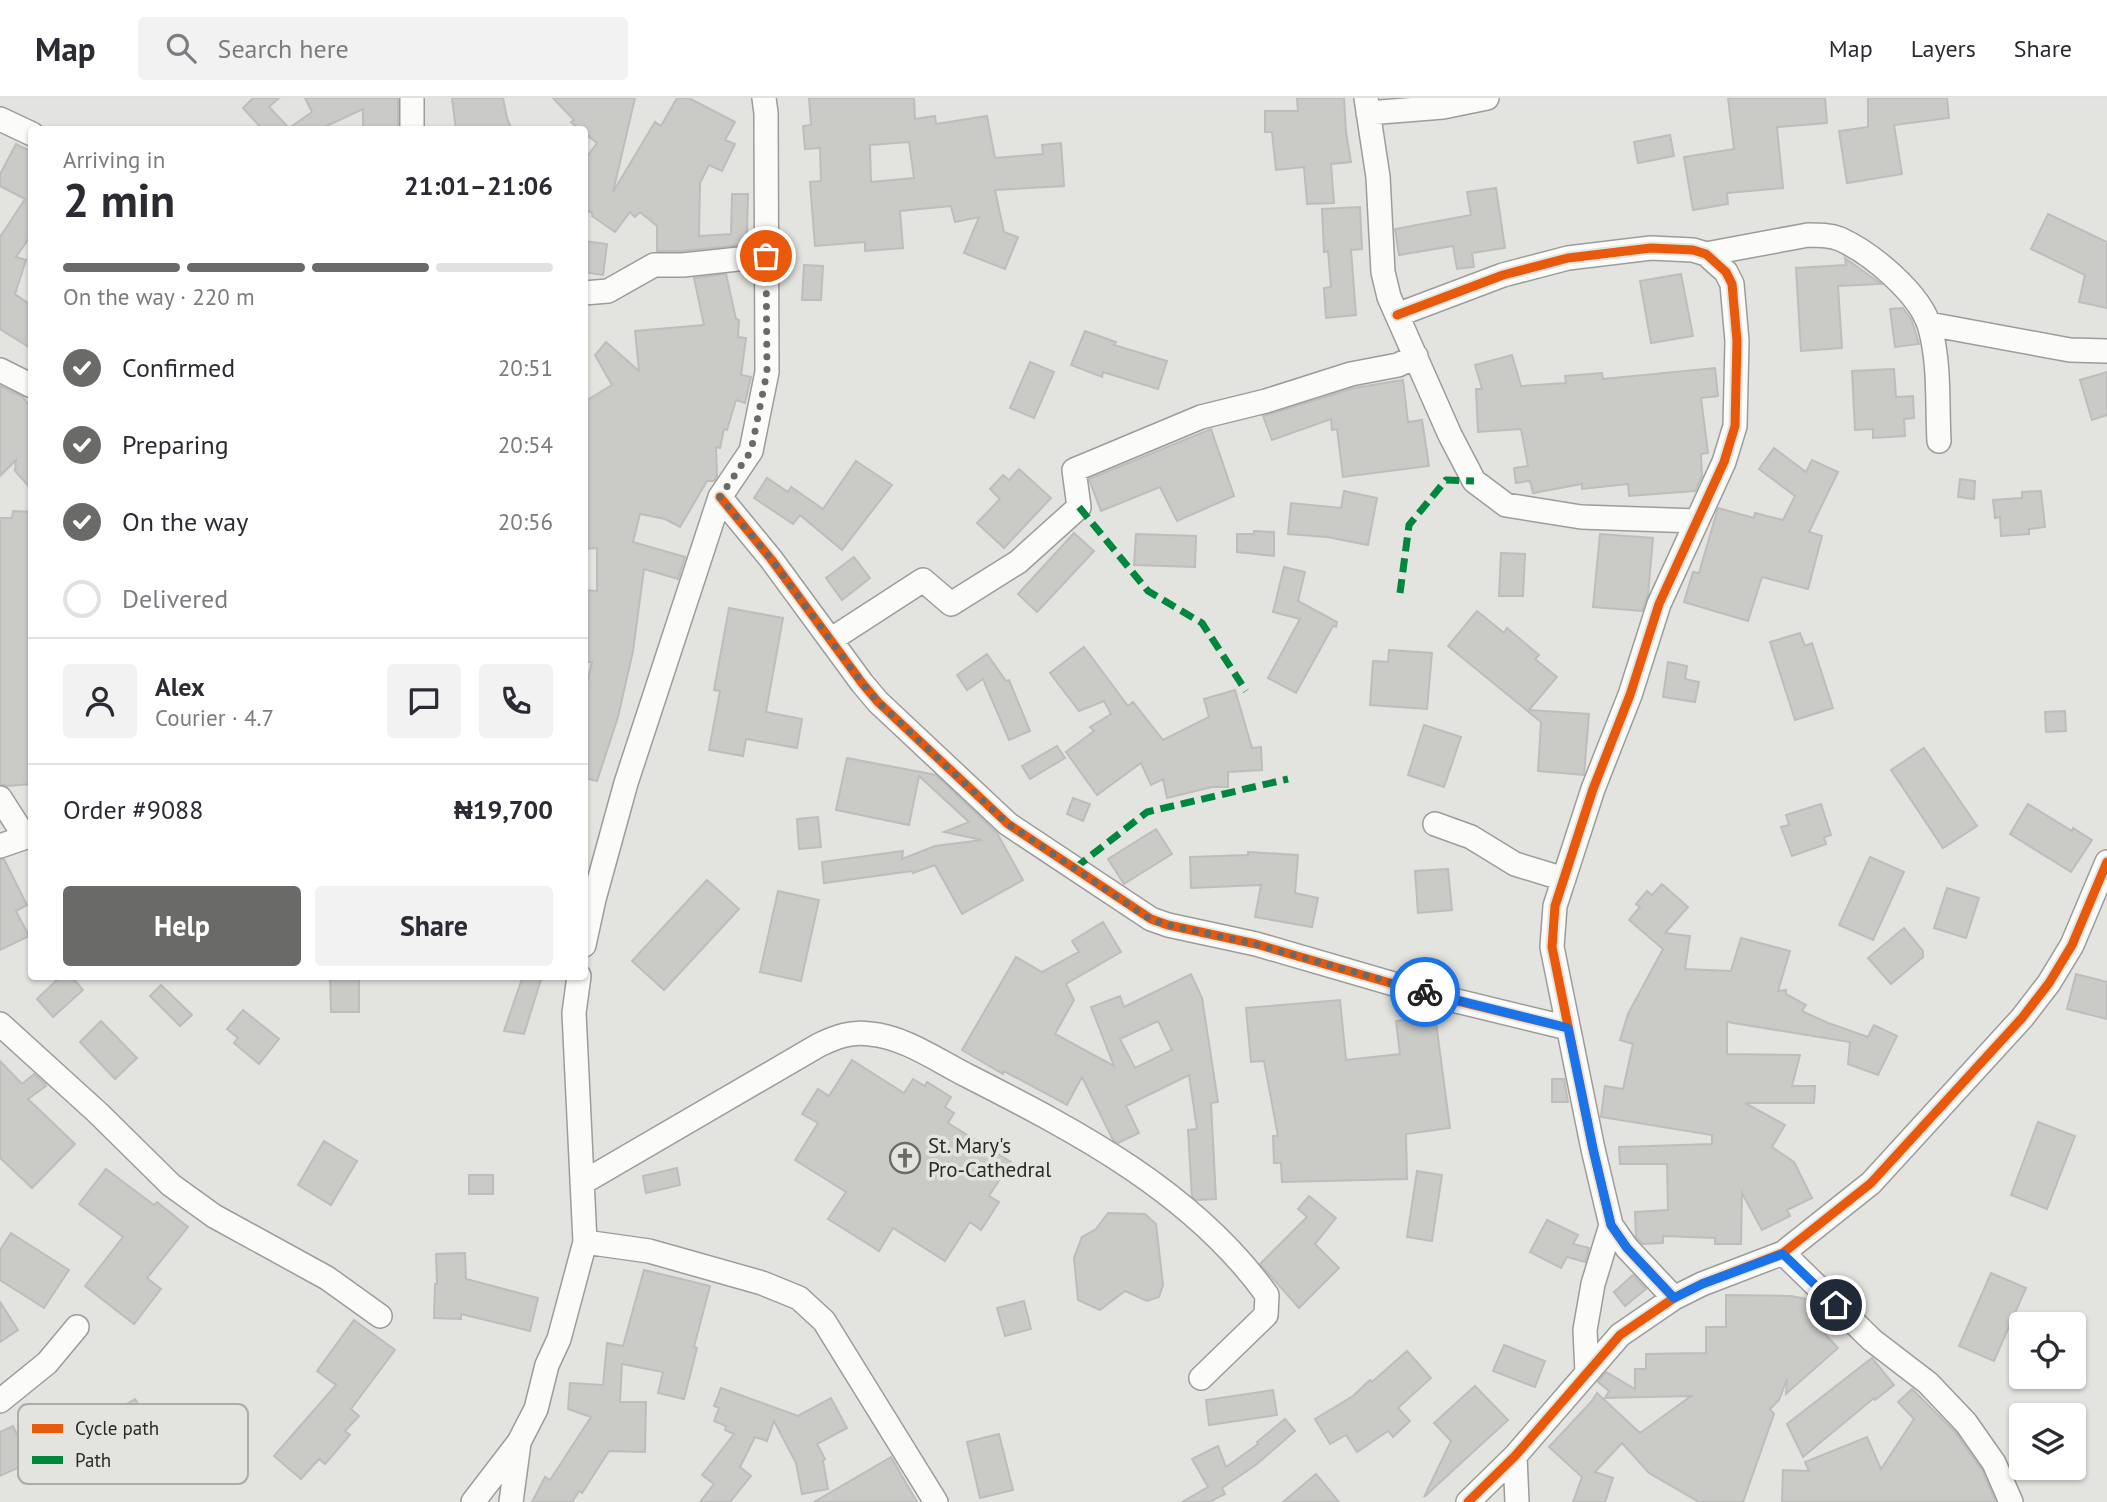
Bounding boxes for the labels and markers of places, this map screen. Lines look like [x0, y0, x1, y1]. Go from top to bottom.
pin [736, 226, 796, 286]
place label: St. Mary's Pro-Cathedral [928, 1132, 1051, 1183]
church icon: St. Mary's Pro-Cathedral [888, 1141, 922, 1175]
pin [1806, 1275, 1866, 1335]

